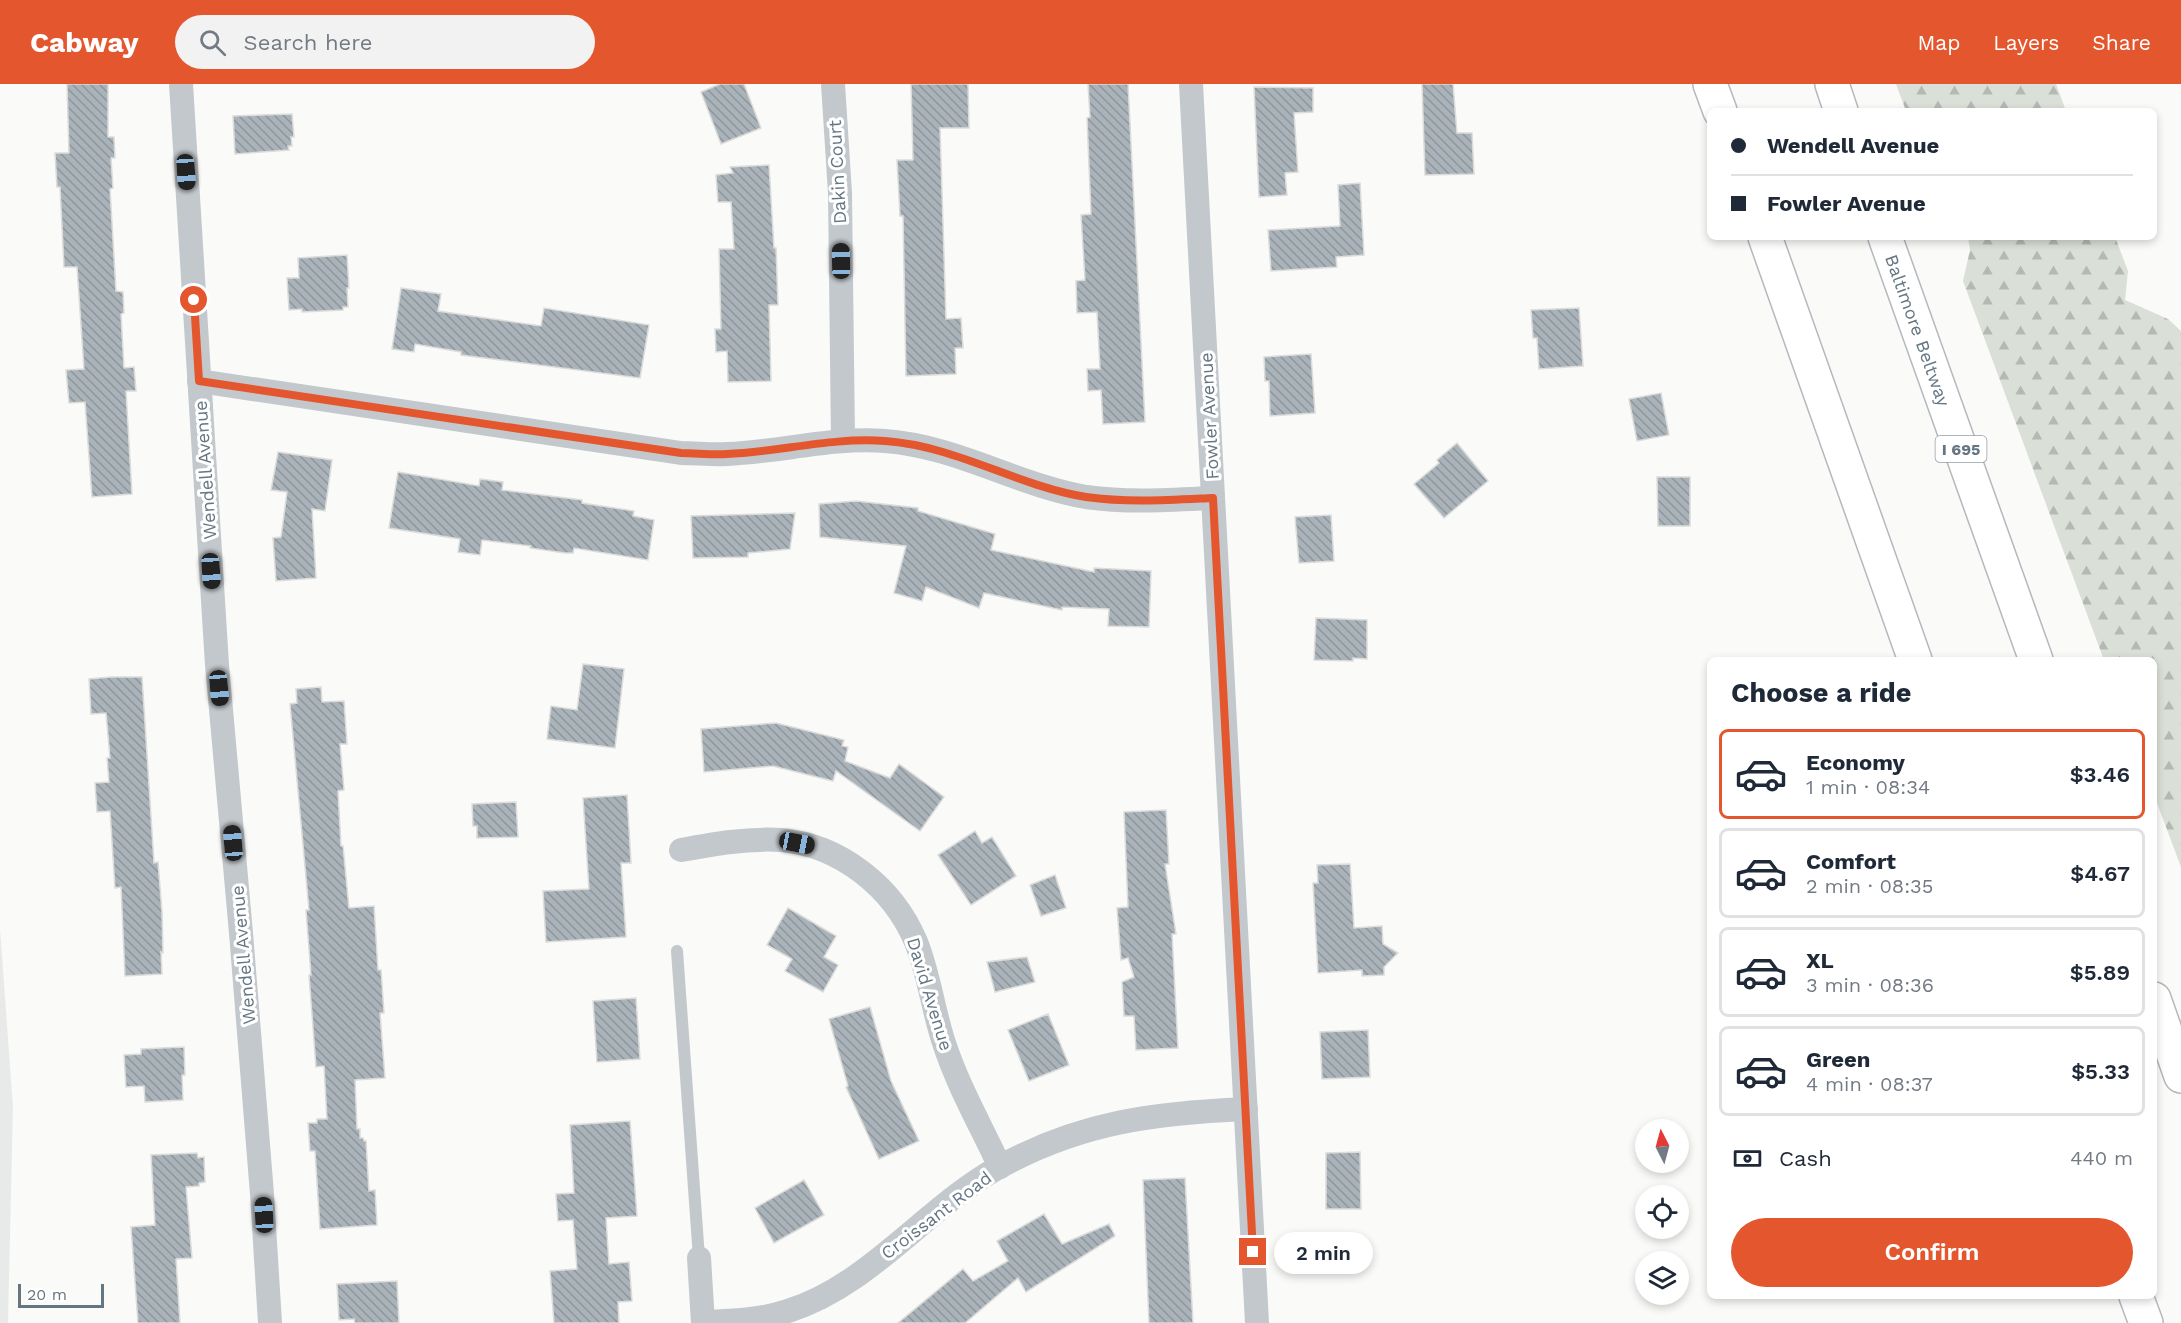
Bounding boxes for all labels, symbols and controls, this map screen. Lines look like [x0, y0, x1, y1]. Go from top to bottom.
search box [175, 15, 595, 69]
text: Cabway [30, 26, 139, 59]
icon: search [196, 26, 229, 59]
text: Search here [244, 30, 373, 55]
text: Map [1917, 30, 1960, 55]
text: Layers [1993, 30, 2059, 55]
text: Share [2092, 30, 2151, 55]
street label: Dakin Court [824, 119, 850, 225]
text: Wendell Avenue [1767, 133, 1939, 158]
car [176, 153, 196, 191]
text: Fowler Avenue [1767, 191, 1926, 216]
car [832, 243, 850, 279]
street label: Baltimore Beltway [1882, 251, 1955, 410]
route start [180, 286, 207, 313]
street label: Fowler Avenue [1195, 352, 1223, 480]
street label: Wendell Avenue [190, 400, 220, 540]
road number: I 695 [1936, 436, 1986, 462]
car [201, 552, 221, 590]
car [208, 669, 230, 707]
text: Choose a ride [1731, 677, 1911, 709]
icon: car [1734, 747, 1788, 801]
text: Economy [1806, 750, 1905, 775]
text: $3.46 [2070, 762, 2130, 787]
text: 1 min · 08:34 [1806, 775, 1930, 799]
car [222, 824, 244, 862]
car [778, 831, 816, 855]
icon: car [1734, 846, 1788, 900]
text: Comfort [1806, 849, 1896, 874]
text: $4.67 [2070, 861, 2130, 886]
text: 2 min · 08:35 [1806, 874, 1933, 898]
street label: Wendell Avenue [226, 885, 260, 1025]
street label: David Avenue [903, 935, 957, 1053]
icon: car [1734, 945, 1788, 999]
text: XL [1806, 948, 1834, 973]
text: $5.89 [2070, 960, 2130, 985]
text: 3 min · 08:36 [1806, 973, 1934, 997]
icon: car [1734, 1044, 1788, 1098]
text: Green [1806, 1047, 1870, 1072]
text: $5.33 [2071, 1059, 2130, 1084]
text: 4 min · 08:37 [1806, 1072, 1933, 1096]
north arrow [1635, 1119, 1689, 1173]
map controls [1635, 1119, 1689, 1305]
icon: cash [1731, 1142, 1764, 1175]
text: Cash [1779, 1146, 1832, 1171]
text: 440 m [2070, 1146, 2133, 1170]
street label: Croissant Road [877, 1167, 995, 1263]
button: locate [1635, 1185, 1689, 1239]
car [254, 1197, 274, 1233]
button: Confirm [1731, 1218, 2133, 1287]
callout: 2 min [1274, 1231, 1373, 1273]
route end [1239, 1238, 1266, 1265]
text: 2 min [1296, 1241, 1351, 1265]
button: layers [1635, 1251, 1689, 1305]
scale bar [18, 1281, 104, 1308]
text: 20 m [27, 1285, 67, 1304]

